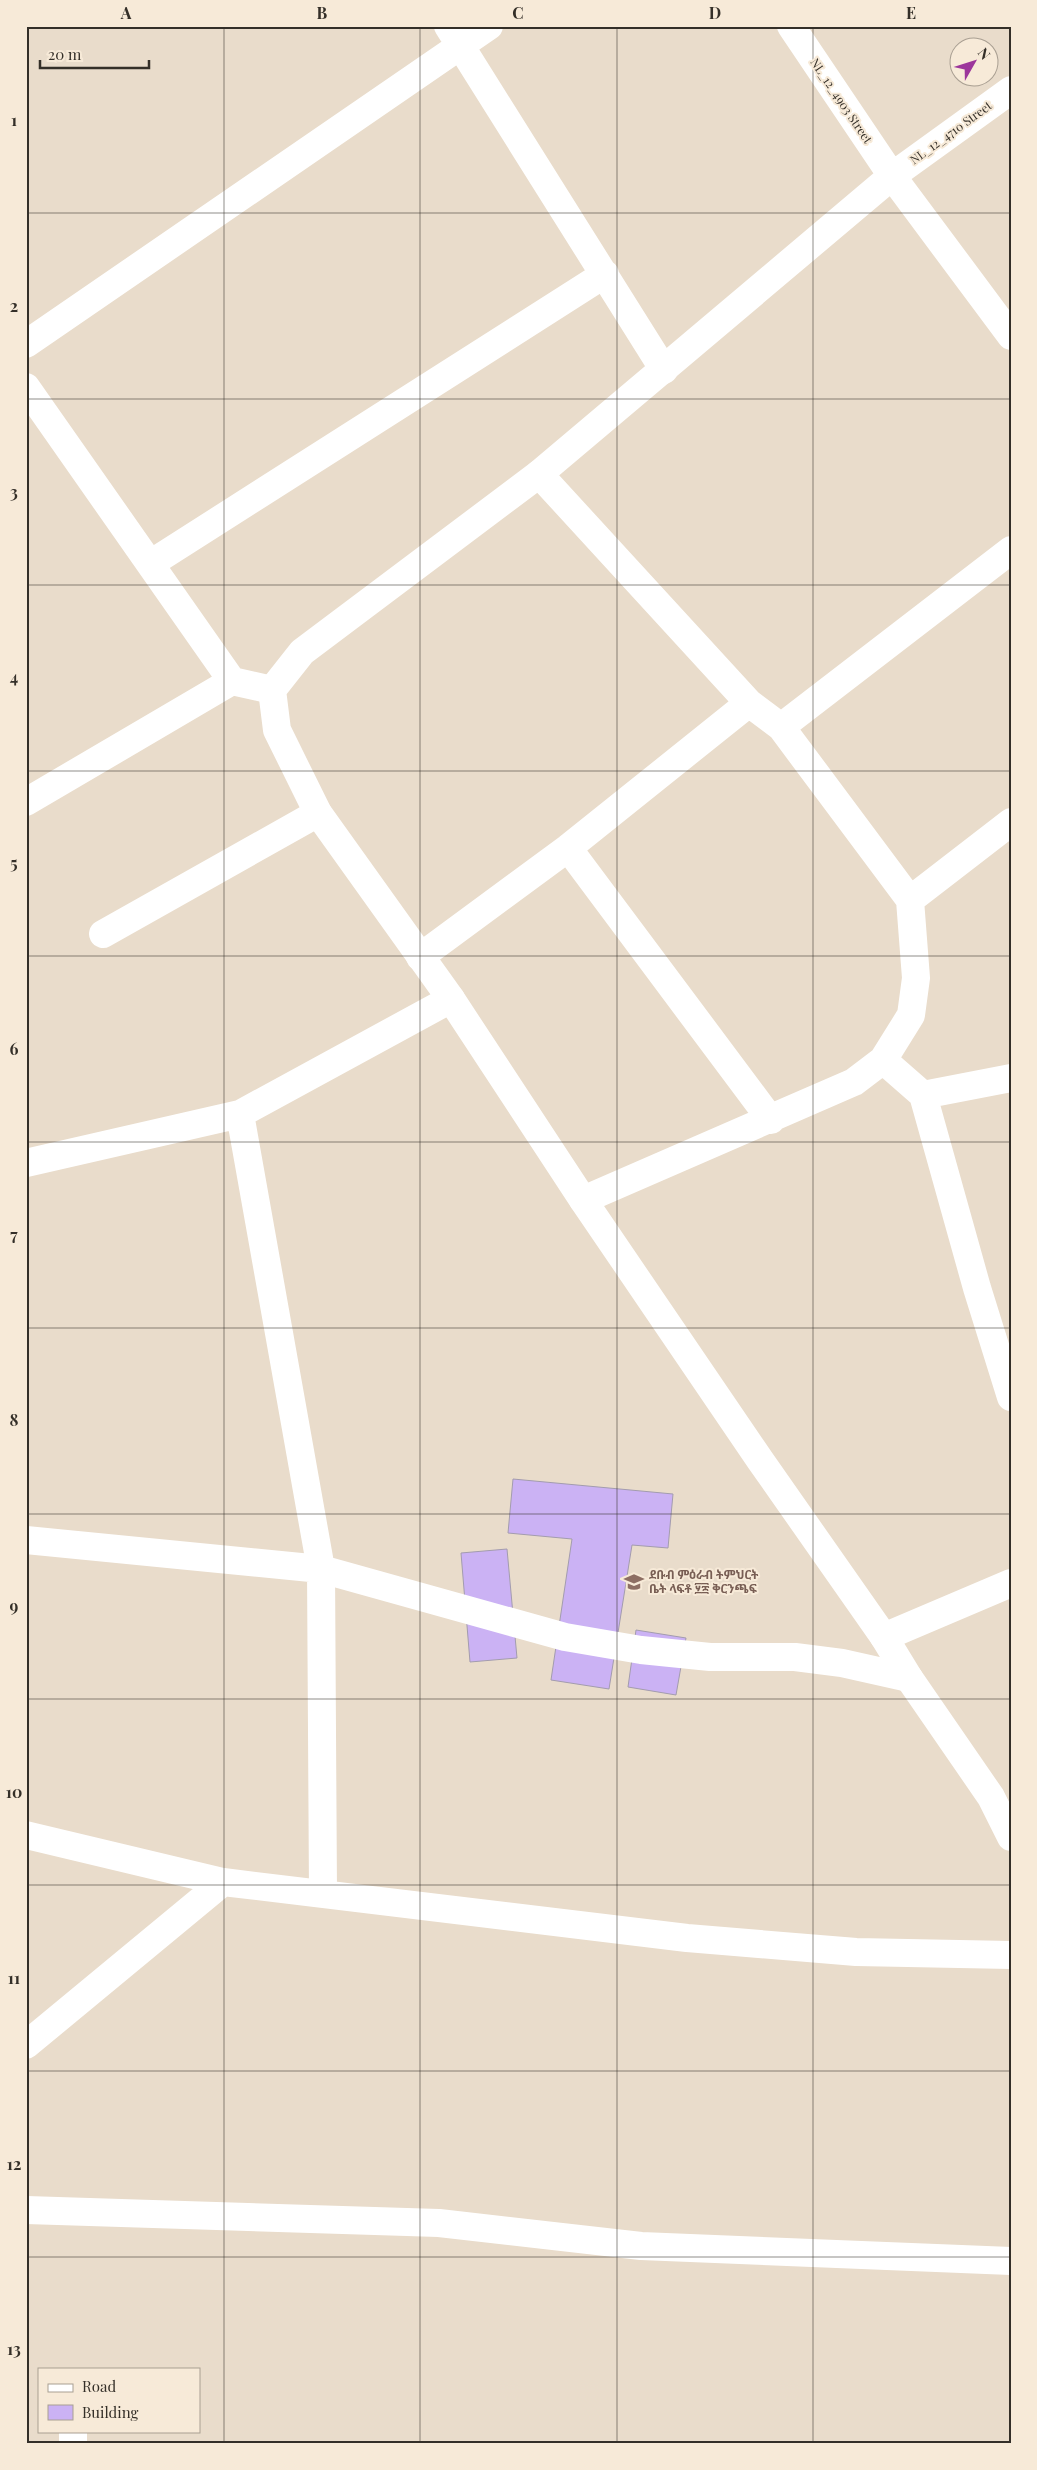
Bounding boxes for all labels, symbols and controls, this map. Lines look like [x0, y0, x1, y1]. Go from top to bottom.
text: A [120, 2, 132, 23]
text: B [317, 2, 328, 23]
text: C [512, 2, 524, 23]
text: D [709, 2, 721, 23]
text: E [906, 2, 916, 23]
scale bar [40, 38, 149, 70]
north arrow [950, 38, 1000, 88]
text: 20 m [48, 44, 82, 64]
text: N [974, 44, 995, 63]
street label: NL_12_4903 Street [807, 55, 877, 147]
street label: NL_12_4710 Street [906, 97, 995, 167]
text: 1 [11, 109, 17, 130]
text: 2 [10, 295, 18, 316]
text: 3 [10, 481, 18, 502]
text: 4 [10, 666, 18, 687]
text: 5 [10, 852, 18, 873]
text: 6 [10, 1038, 19, 1059]
text: 7 [10, 1224, 18, 1245]
text: 8 [10, 1409, 19, 1430]
place label: ደቡብ ምዕራብ ትምህርት ቤት ላፍቶ ፶፰ ቅርንጫፍ [649, 1566, 759, 1596]
school or university icon: ደቡብ ምዕራብ ትምህርት ቤት ላፍቶ ፶፰ ቅርንጫፍ [623, 1571, 645, 1593]
text: 9 [10, 1595, 19, 1616]
text: 10 [6, 1781, 22, 1802]
text: 11 [8, 1967, 20, 1988]
text: 12 [7, 2153, 21, 2174]
text: 13 [7, 2338, 21, 2359]
legend [38, 2368, 200, 2432]
text: Road [82, 2376, 116, 2396]
text: Building [82, 2402, 139, 2422]

